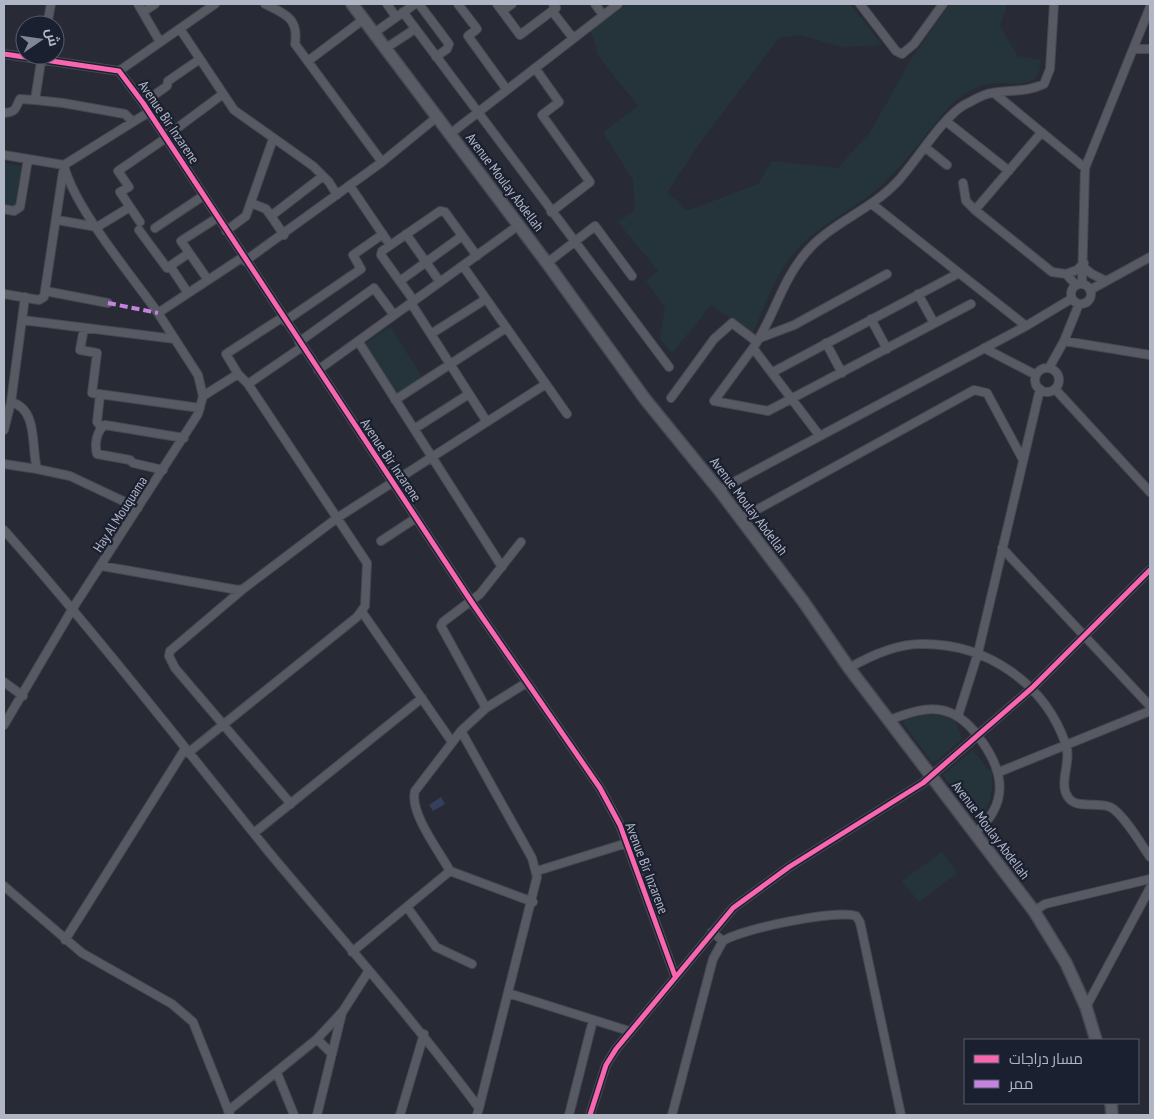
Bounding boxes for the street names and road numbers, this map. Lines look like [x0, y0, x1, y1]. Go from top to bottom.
street label: Avenue Bir Inzarene [135, 77, 204, 167]
street label: Avenue Moulay Abdellah [462, 129, 548, 235]
street label: Avenue Bir Inzarene [357, 415, 426, 505]
street label: Avenue Moulay Abdellah [706, 453, 792, 559]
street label: Hay Al Mouquama [89, 473, 151, 555]
street label: Avenue Moulay Abdellah [948, 777, 1034, 883]
street label: Avenue Bir Inzarene [621, 820, 673, 916]

